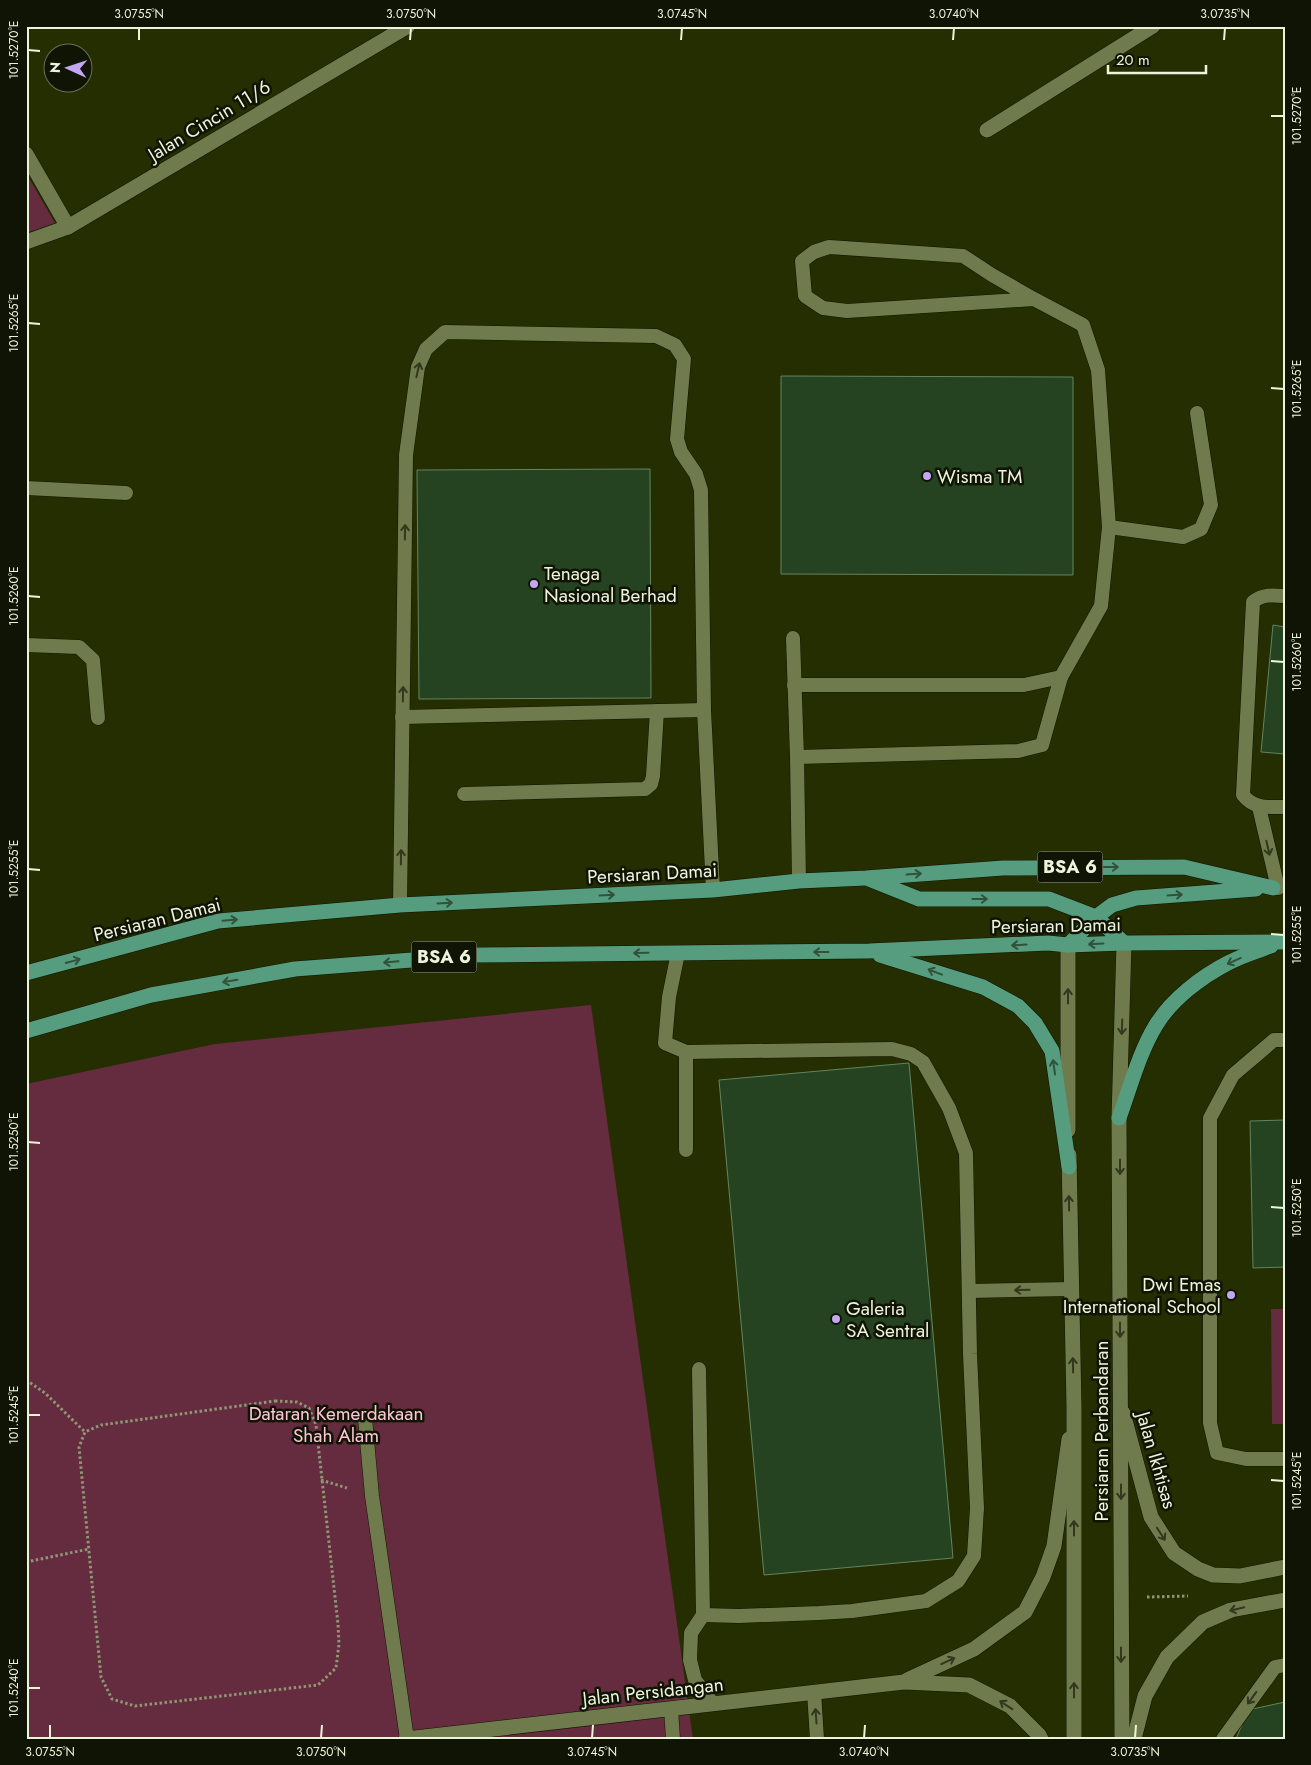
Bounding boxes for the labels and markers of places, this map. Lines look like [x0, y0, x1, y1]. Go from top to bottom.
place label: Wisma TM [937, 463, 1022, 490]
marker: Wisma TM [921, 470, 933, 482]
place label: Tenaga Nasional Berhad [544, 560, 677, 609]
marker: Tenaga Nasional Berhad [528, 578, 540, 590]
place label: Dwi Emas International School [1063, 1271, 1221, 1320]
marker: Dwi Emas International School [1225, 1289, 1237, 1301]
place label: Galeria SA Sentral [846, 1295, 929, 1344]
marker: Galeria SA Sentral [830, 1313, 842, 1325]

